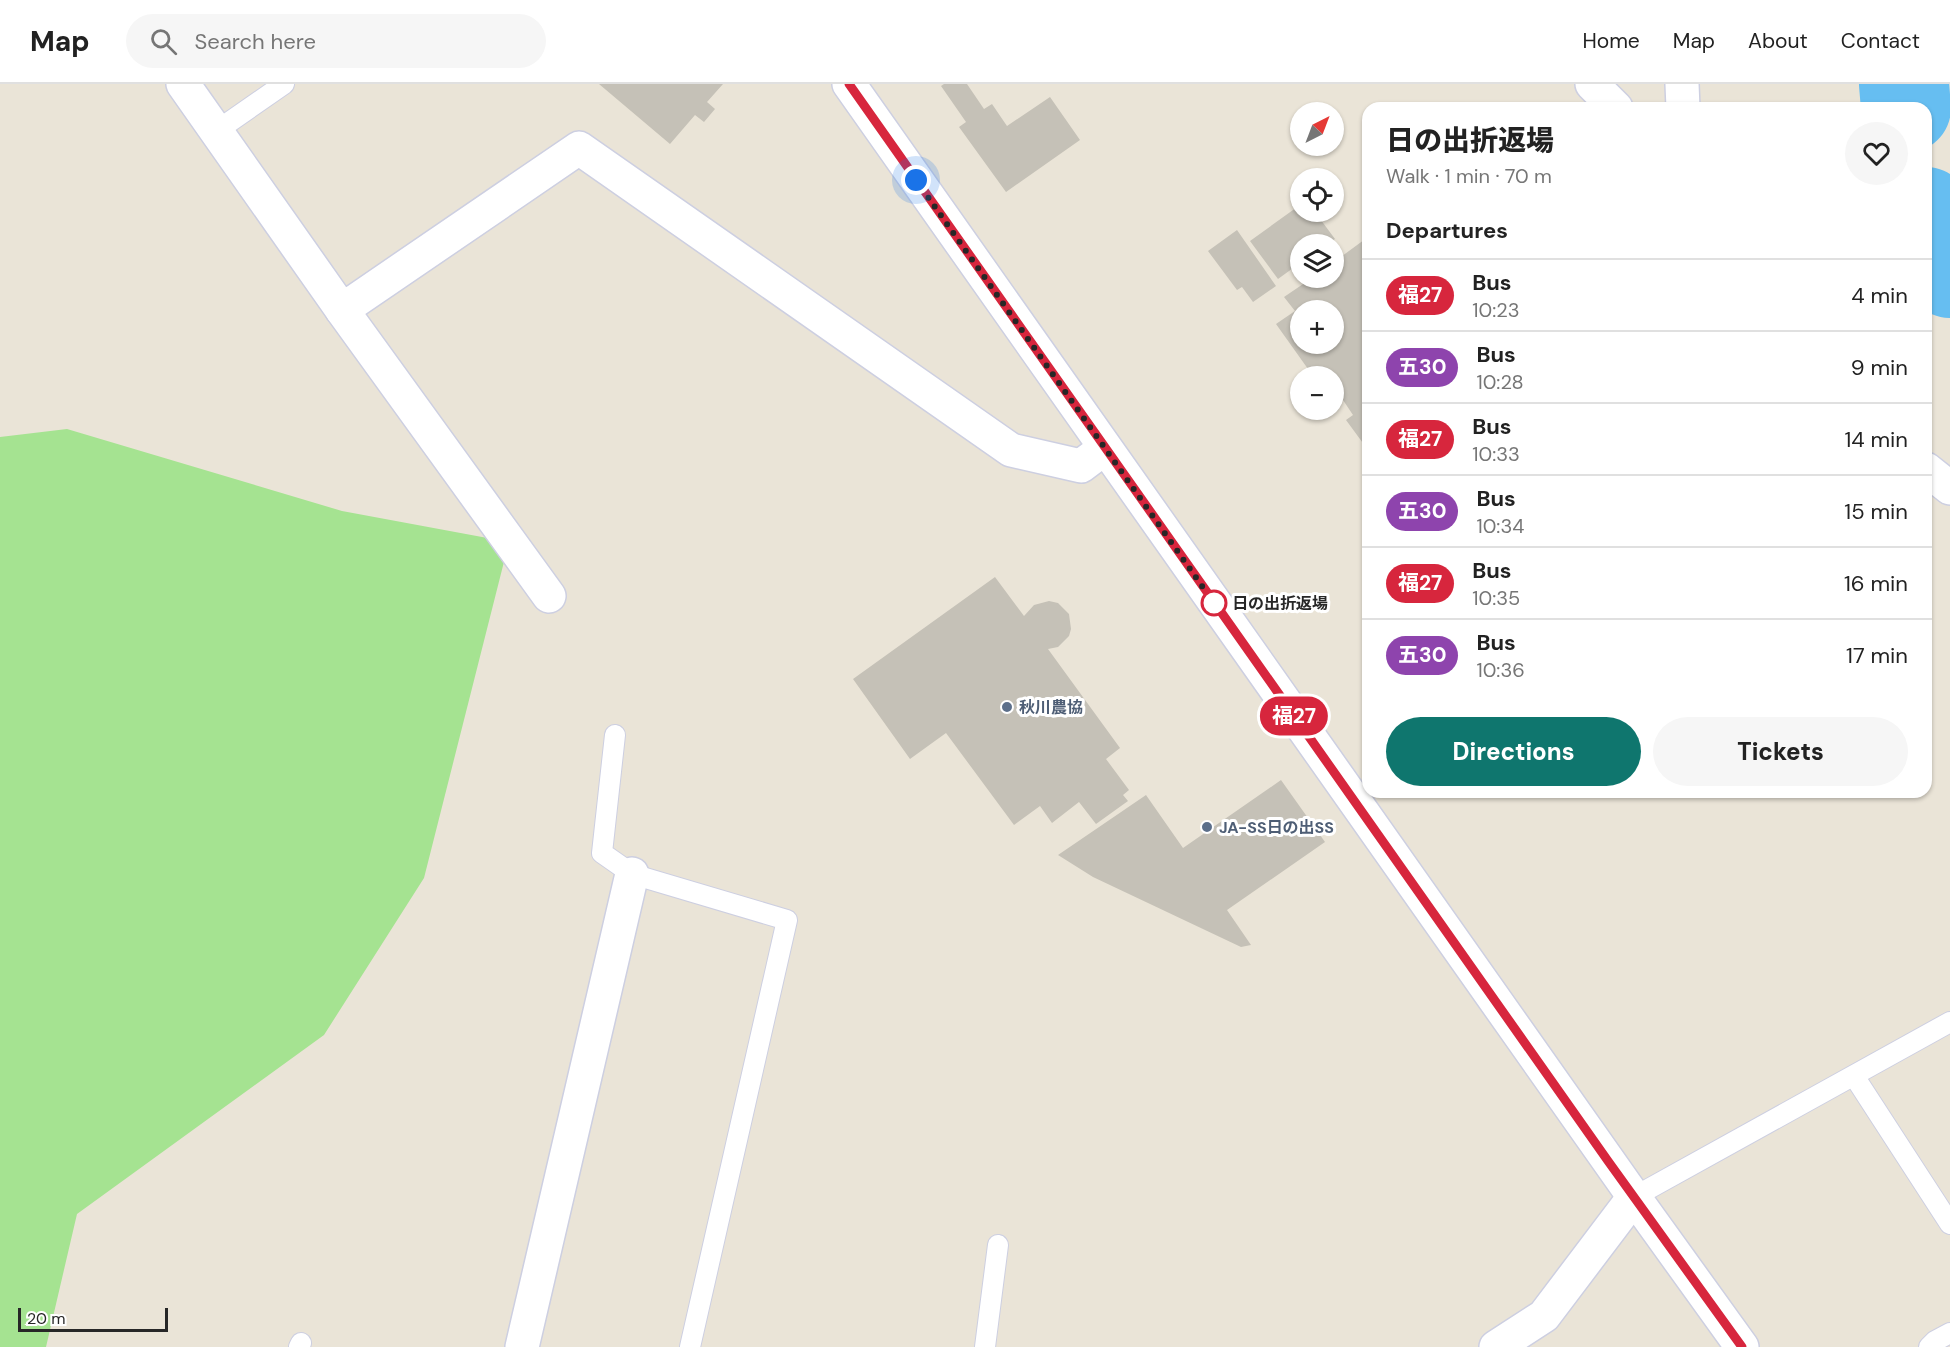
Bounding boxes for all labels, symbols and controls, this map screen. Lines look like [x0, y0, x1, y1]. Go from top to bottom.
search box [126, 14, 546, 68]
text: Map [30, 23, 90, 60]
icon: search [147, 25, 180, 58]
text: Search here [195, 27, 316, 56]
text: Home [1582, 27, 1640, 55]
text: Map [1673, 27, 1715, 55]
text: About [1748, 27, 1808, 55]
text: Contact [1841, 27, 1920, 55]
north arrow [1290, 102, 1344, 156]
map controls [1290, 102, 1344, 420]
text: 日の出折返場 [1386, 122, 1554, 159]
button: heart [1845, 122, 1908, 185]
text: Walk · 1 min · 70 m [1386, 163, 1552, 189]
your location [901, 165, 931, 195]
button: locate [1290, 168, 1344, 222]
text: Departures [1386, 216, 1508, 245]
button: layers [1290, 234, 1344, 288]
text: Bus [1472, 268, 1512, 297]
text: 福27 [1398, 281, 1442, 309]
text: 4 min [1851, 281, 1908, 310]
text: 10:23 [1472, 297, 1520, 323]
button: + [1290, 300, 1344, 354]
text: Bus [1476, 340, 1516, 369]
text: 五30 [1398, 353, 1446, 381]
text: 9 min [1851, 353, 1908, 382]
button: − [1290, 366, 1344, 420]
text: 10:28 [1476, 369, 1524, 395]
text: Bus [1472, 412, 1512, 441]
text: 福27 [1398, 425, 1442, 453]
text: 14 min [1844, 425, 1908, 454]
text: 10:33 [1472, 441, 1520, 467]
text: Bus [1476, 484, 1516, 513]
text: 五30 [1398, 497, 1446, 525]
text: 15 min [1844, 497, 1908, 526]
text: 10:34 [1476, 513, 1524, 539]
text: Bus [1472, 556, 1512, 585]
text: 福27 [1398, 569, 1442, 597]
text: 16 min [1844, 569, 1908, 598]
text: 10:35 [1472, 585, 1520, 611]
marker: 日の出折返場 [1201, 590, 1227, 616]
place label: 日の出折返場 [1232, 593, 1328, 614]
text: Bus [1476, 628, 1516, 657]
text: 五30 [1398, 641, 1446, 669]
text: 17 min [1846, 641, 1908, 670]
text: 10:36 [1476, 657, 1525, 683]
line badge: 福27 [1260, 696, 1328, 736]
place label: 秋川農協 [1019, 697, 1083, 718]
marker: 秋川農協 [1000, 700, 1014, 714]
text: 福27 [1272, 702, 1316, 730]
button: Directions [1386, 717, 1641, 786]
button: Tickets [1653, 717, 1908, 786]
place label: JA-SS日の出SS [1219, 817, 1334, 838]
marker: JA-SS日の出SS [1200, 820, 1214, 834]
scale bar [18, 1305, 168, 1332]
text: 20 m [27, 1308, 66, 1329]

